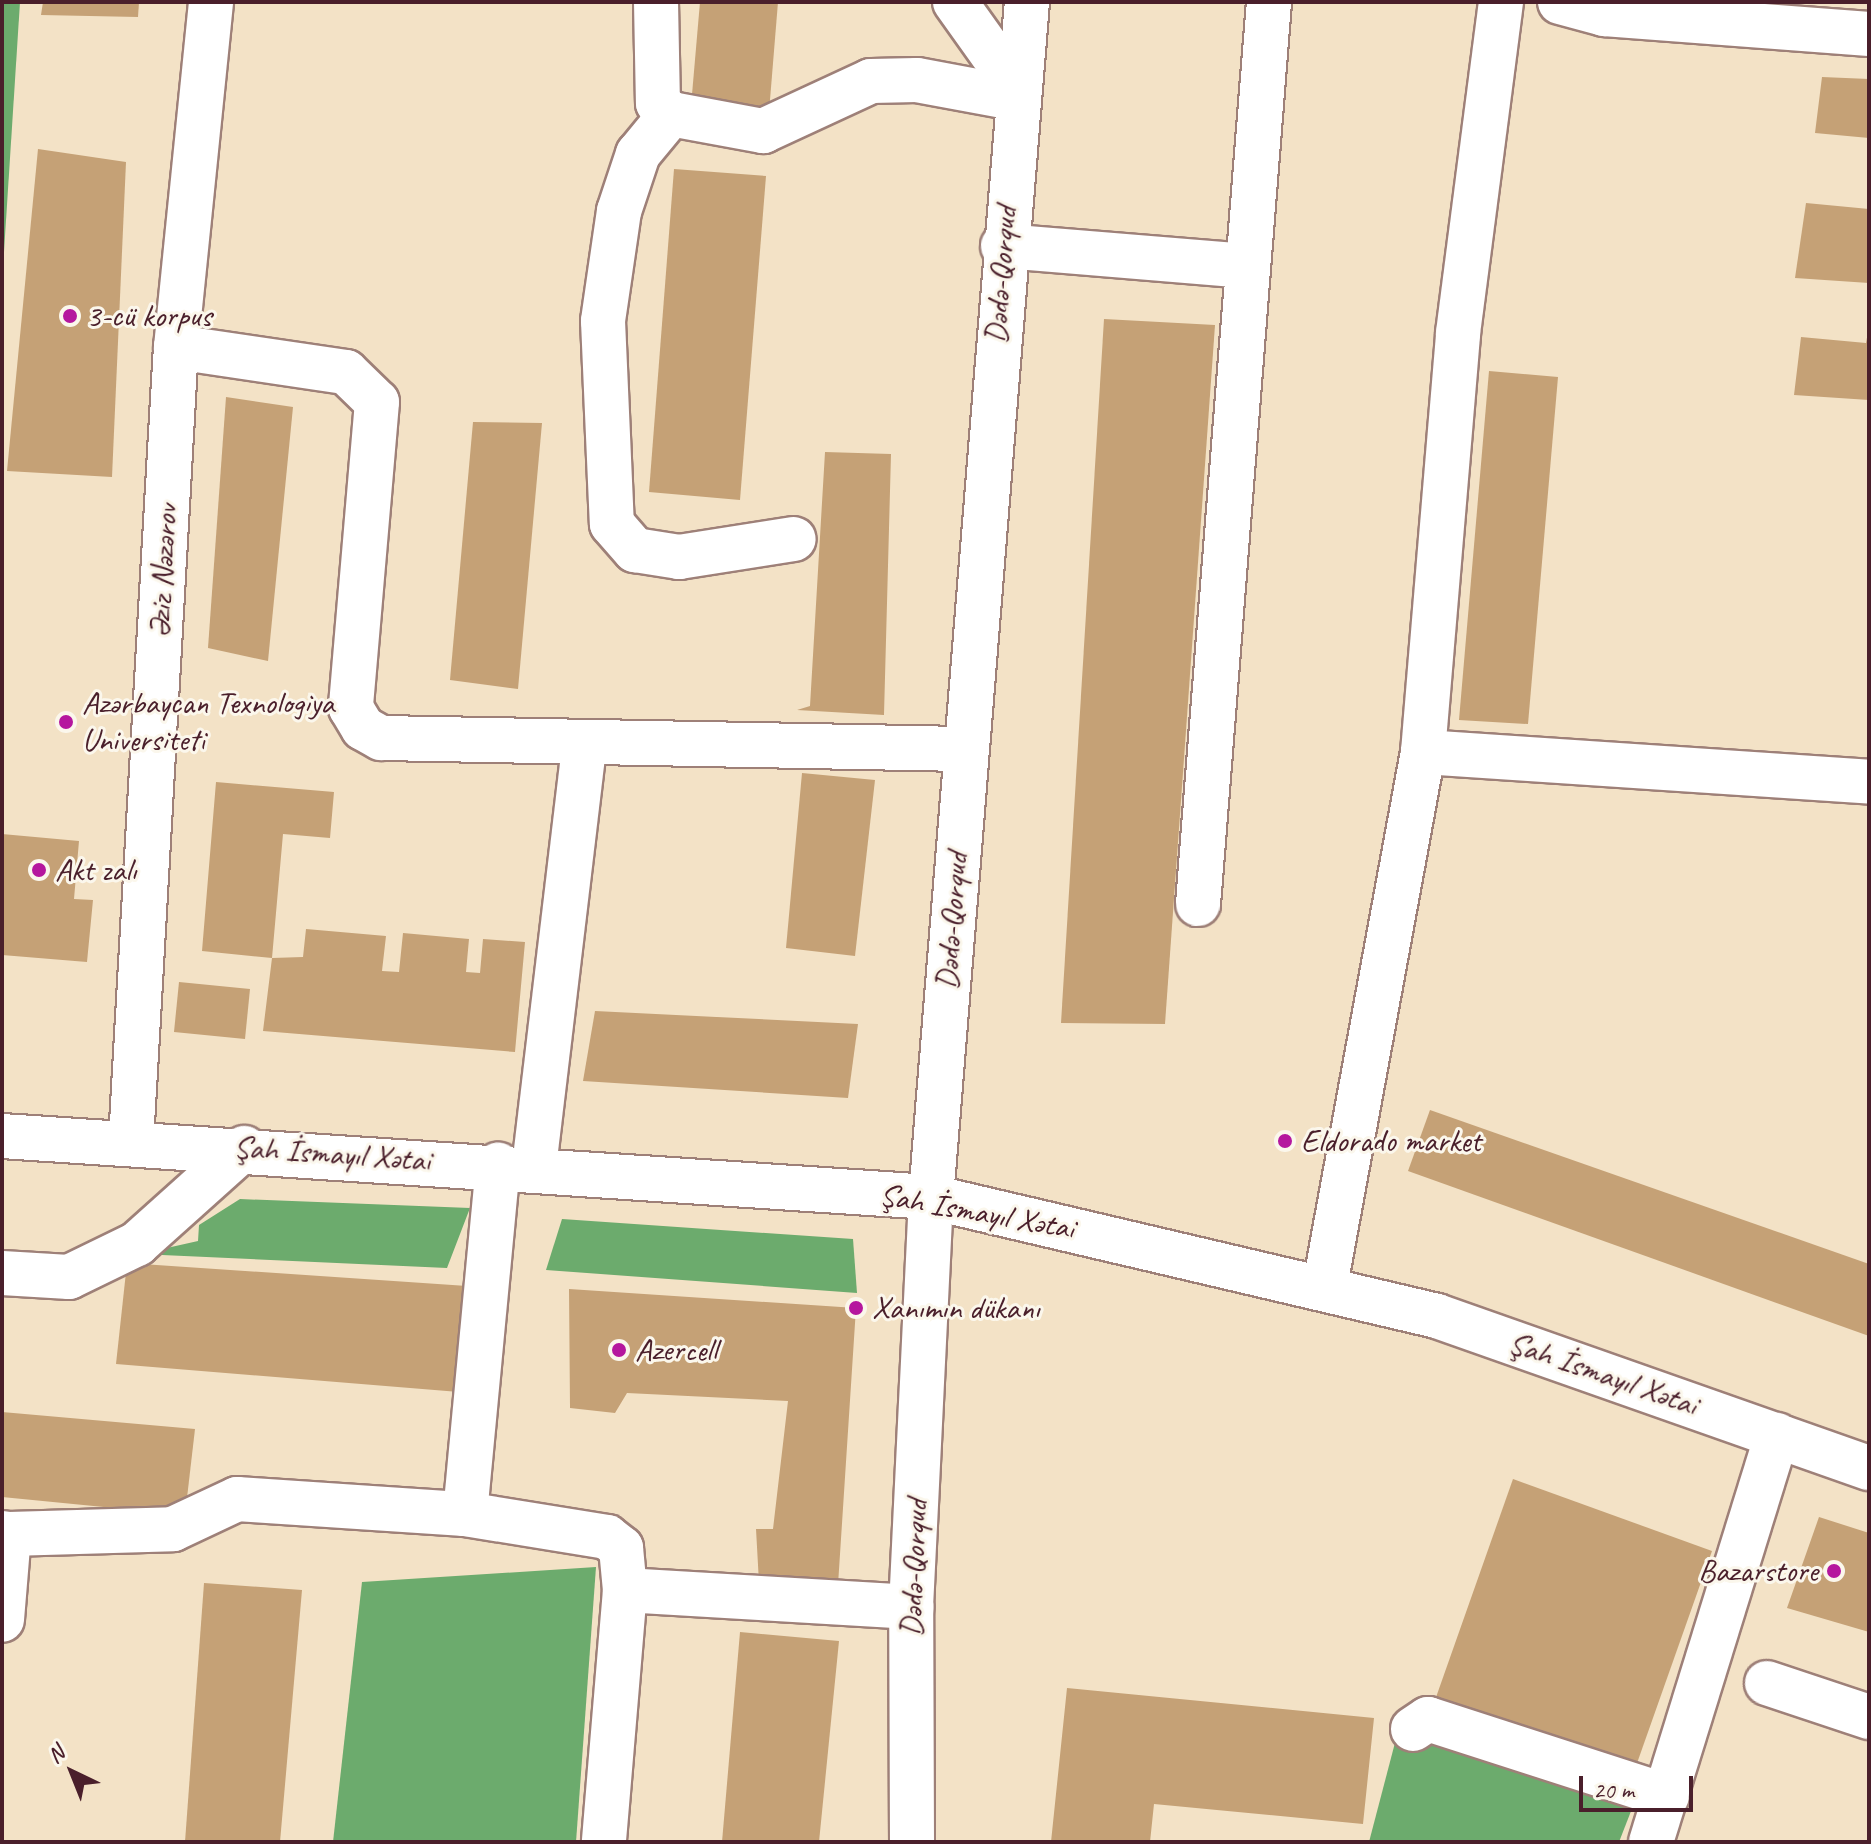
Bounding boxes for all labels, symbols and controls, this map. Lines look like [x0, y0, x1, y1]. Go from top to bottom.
street label: Dədə-Qorqud [977, 205, 1025, 345]
place label: 3-cü korpus [86, 297, 211, 335]
marker: 3-cü korpus [61, 307, 79, 325]
street label: Əziz Nəzərov [140, 503, 186, 639]
place label: Azərbaycan Texnologiya Universiteti [82, 685, 333, 760]
marker: Azərbaycan Texnologiya Universiteti [57, 713, 75, 731]
place label: Akt zalı [55, 851, 137, 889]
street label: Dədə-Qorqud [928, 851, 976, 991]
marker: Akt zalı [30, 861, 48, 879]
place label: Eldorado market [1301, 1122, 1479, 1160]
street label: Şah İsmayıl Xətai [232, 1128, 432, 1180]
marker: Eldorado market [1276, 1132, 1294, 1150]
street label: Şah İsmayıl Xətai [877, 1176, 1077, 1248]
place label: Xanımın dükanı [872, 1289, 1040, 1327]
marker: Xanımın dükanı [847, 1299, 865, 1317]
street label: Şah İsmayıl Xətai [1504, 1324, 1702, 1424]
place label: Azercell [635, 1331, 717, 1369]
marker: Azercell [610, 1341, 628, 1359]
street label: Dədə-Qorqud [892, 1499, 936, 1637]
place label: Bazarstore [1698, 1552, 1818, 1590]
marker: Bazarstore [1825, 1562, 1843, 1580]
north arrow [32, 1732, 112, 1812]
text: N [41, 1740, 70, 1769]
scale bar [1583, 1760, 1697, 1810]
text: 20 m [1593, 1775, 1634, 1805]

